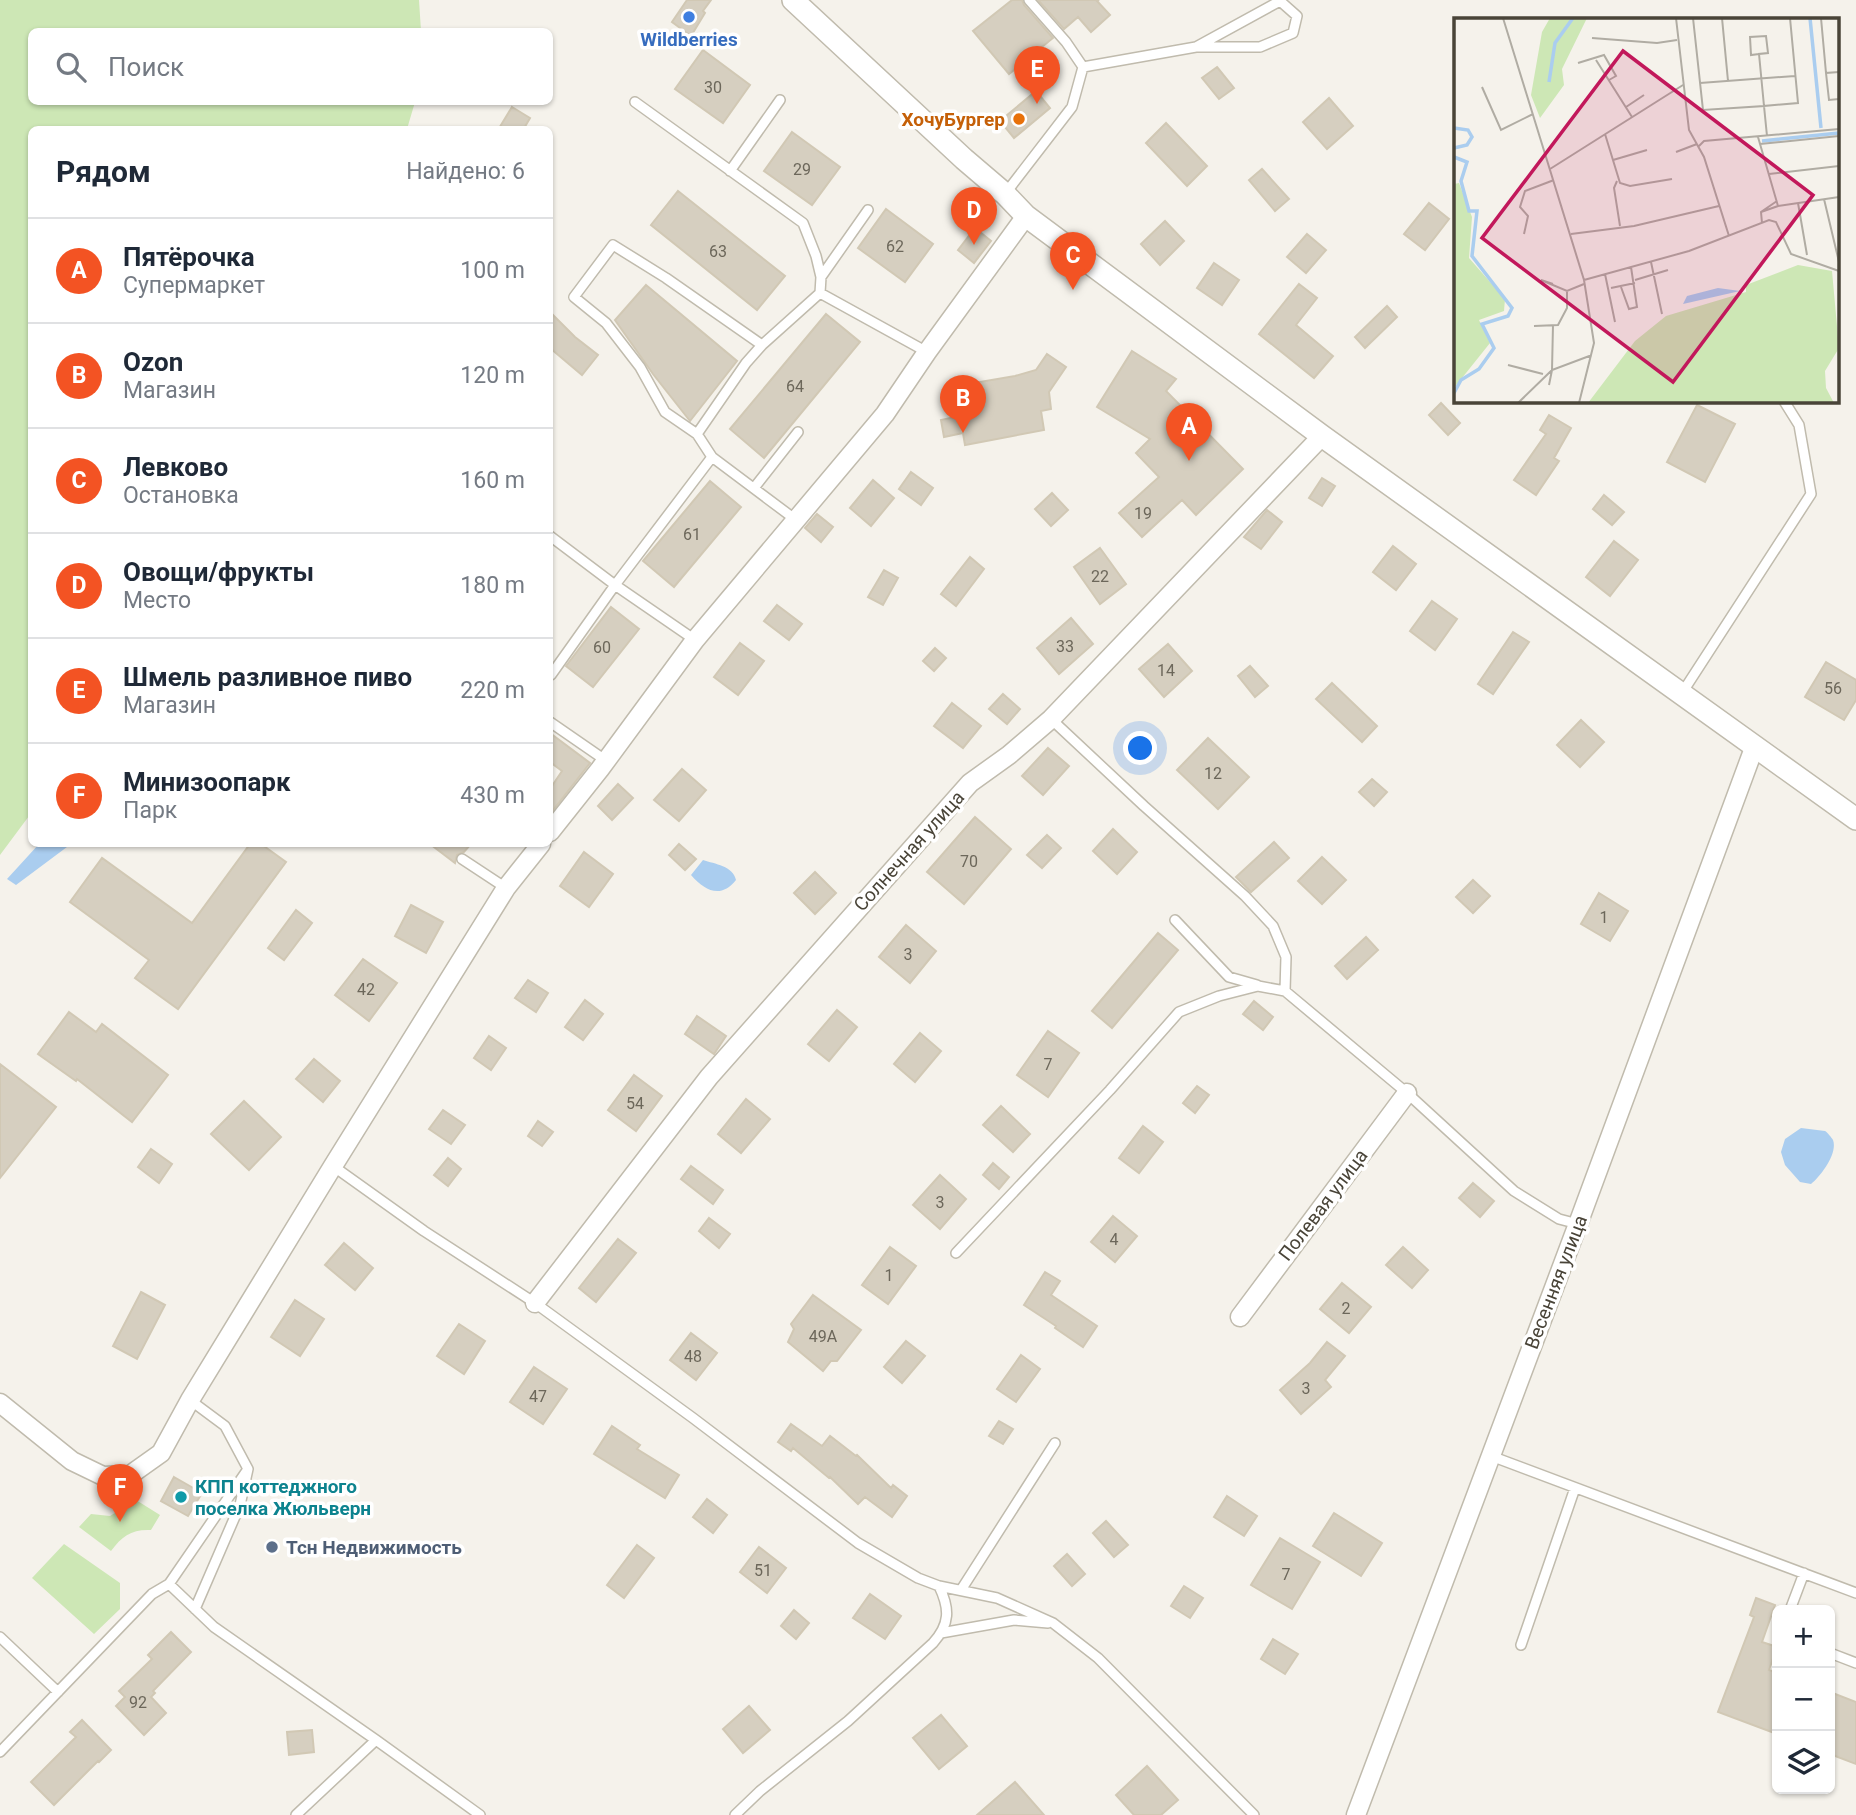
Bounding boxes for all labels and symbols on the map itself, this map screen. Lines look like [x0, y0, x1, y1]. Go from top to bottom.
marker: Wildberries [681, 9, 697, 25]
inset map [1454, 18, 1839, 402]
place label: Wildberries [640, 28, 738, 51]
pin: E [1014, 46, 1060, 104]
house number: 30 [704, 78, 722, 97]
place label: ХочуБургер [901, 108, 1005, 131]
marker: ХочуБургер [1011, 111, 1027, 127]
house number: 29 [793, 160, 811, 179]
pin: D [951, 187, 997, 245]
pin: C [1050, 232, 1096, 290]
house number: 62 [886, 237, 904, 256]
house number: 63 [709, 242, 727, 261]
pin: B [940, 375, 986, 433]
house number: 64 [786, 377, 804, 396]
pin: A [1166, 403, 1212, 461]
house number: 19 [1134, 504, 1152, 523]
house number: 61 [683, 525, 701, 544]
house number: 22 [1091, 567, 1109, 586]
house number: 33 [1056, 637, 1074, 656]
house number: 60 [593, 638, 611, 657]
house number: 14 [1157, 661, 1175, 680]
house number: 56 [1824, 679, 1842, 698]
your location [1123, 731, 1157, 765]
house number: 12 [1204, 764, 1222, 783]
street label: Солнечная улица [849, 786, 969, 916]
house number: 70 [960, 852, 978, 871]
house number: 1 [1600, 908, 1609, 927]
house number: 3 [904, 945, 913, 964]
house number: 42 [357, 980, 375, 999]
house number: 7 [1044, 1055, 1053, 1074]
house number: 54 [626, 1094, 644, 1113]
street label: Полевая улица [1274, 1145, 1372, 1265]
house number: 3 [936, 1193, 945, 1212]
street label: Весенняя улица [1520, 1212, 1592, 1352]
house number: 4 [1110, 1230, 1119, 1249]
house number: 1 [885, 1266, 894, 1285]
house number: 2 [1342, 1299, 1351, 1318]
house number: 49А [809, 1327, 838, 1346]
house number: 48 [684, 1347, 702, 1366]
house number: 3 [1302, 1379, 1311, 1398]
house number: 47 [529, 1387, 547, 1406]
pin: F [97, 1464, 143, 1522]
place label: КПП коттеджного поселка Жюльверн [195, 1475, 371, 1520]
marker: КПП коттеджного поселка Жюльверн [173, 1489, 189, 1505]
place label: Тсн Недвижимость [286, 1536, 462, 1559]
marker: Тсн Недвижимость [264, 1539, 280, 1555]
house number: 51 [754, 1561, 772, 1580]
house number: 7 [1282, 1565, 1291, 1584]
house number: 92 [129, 1693, 147, 1712]

